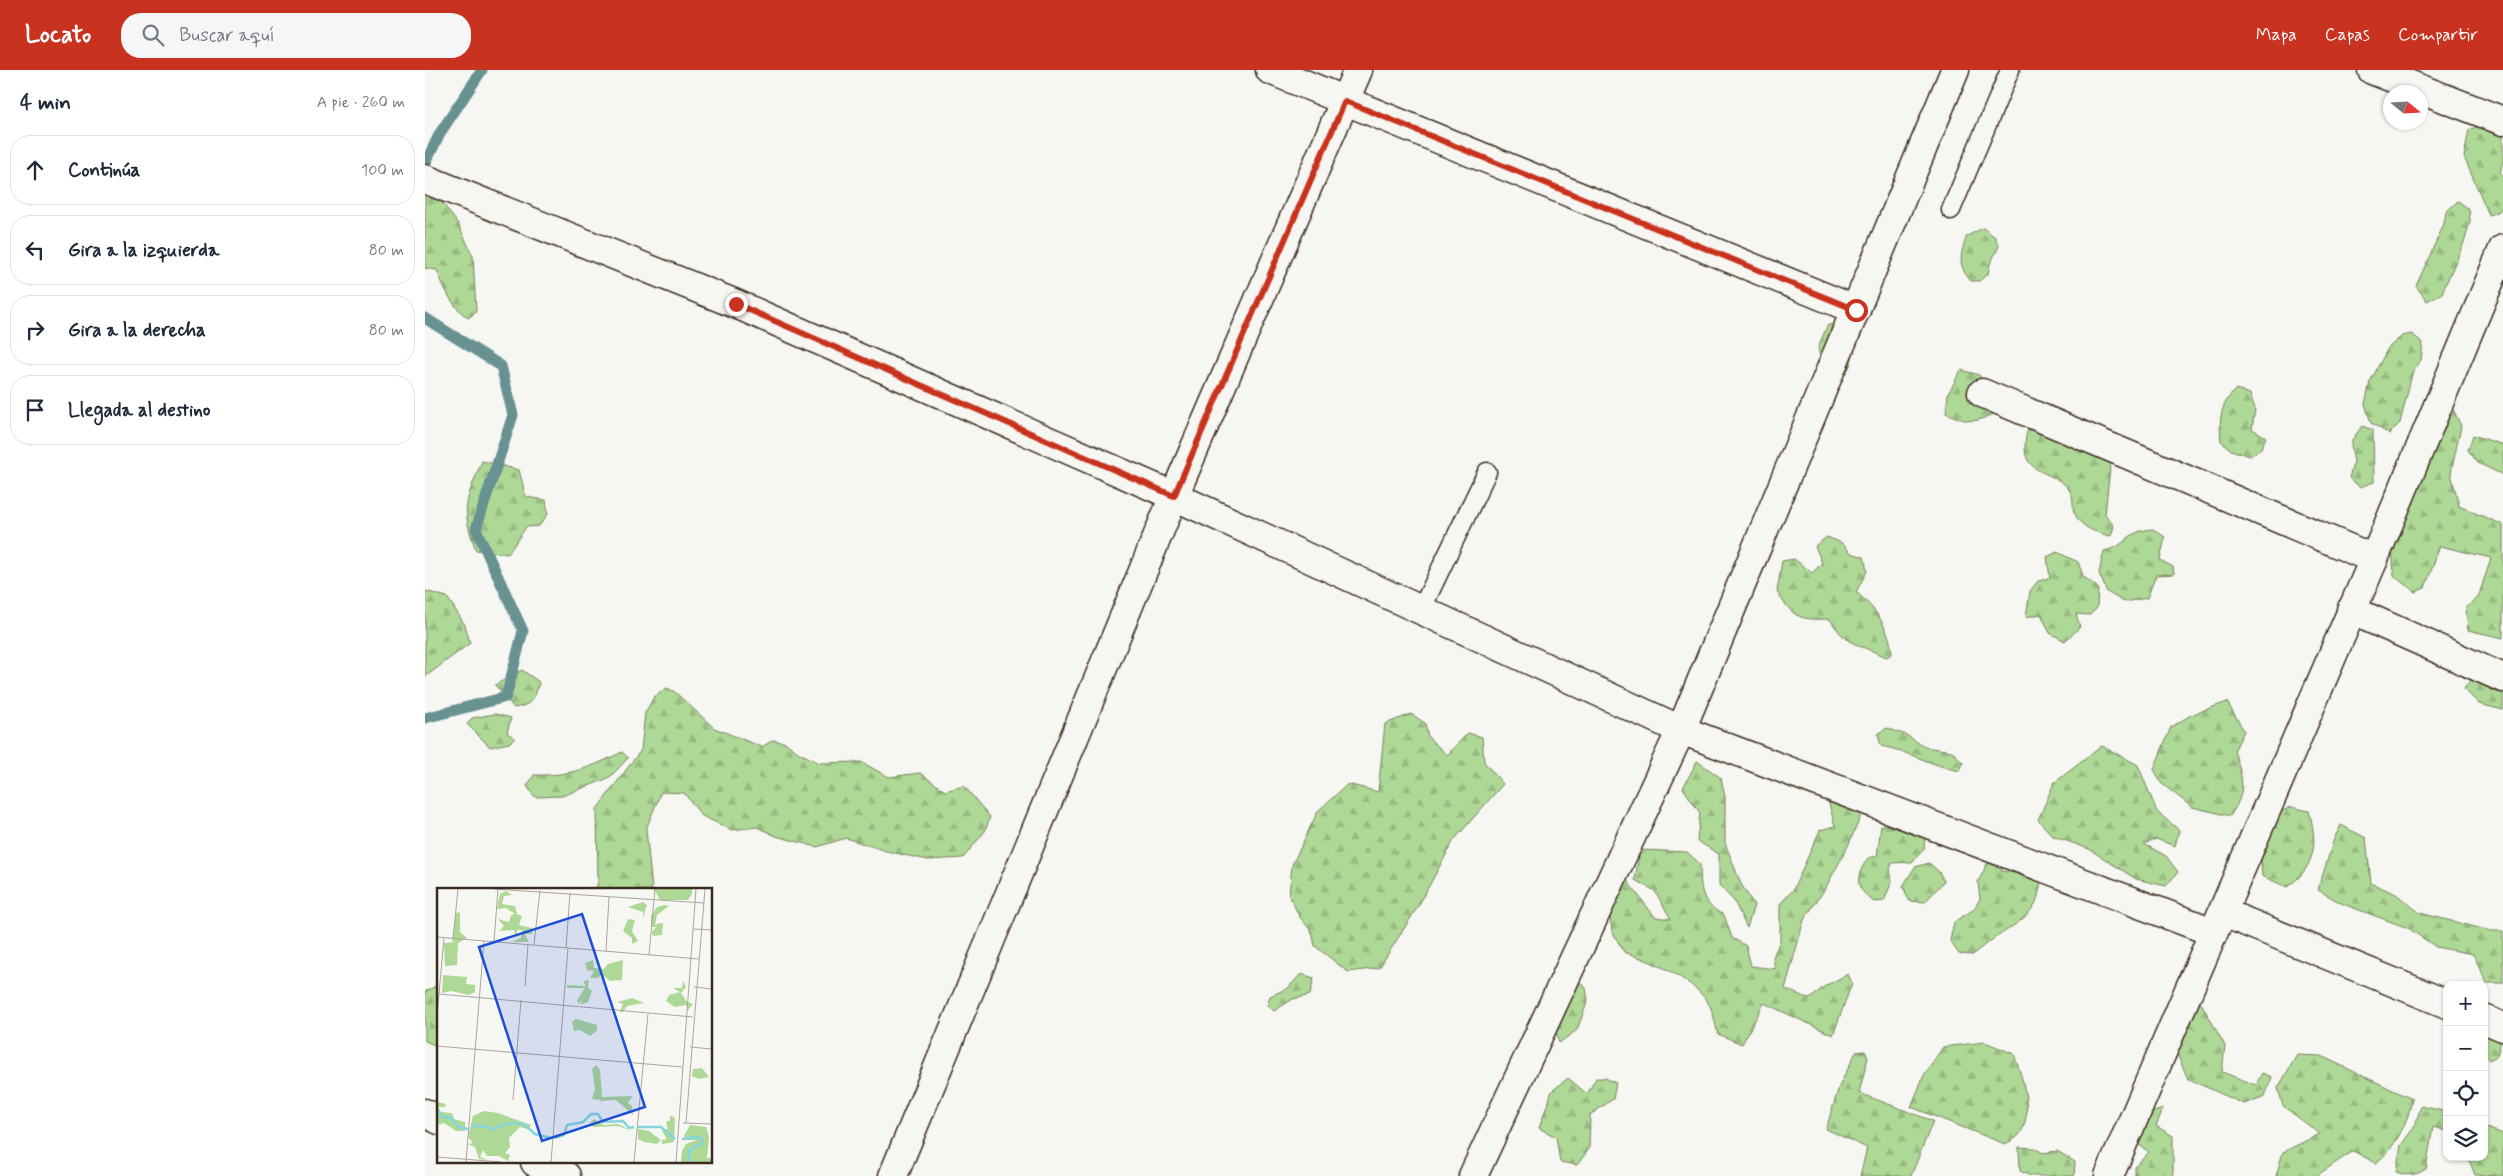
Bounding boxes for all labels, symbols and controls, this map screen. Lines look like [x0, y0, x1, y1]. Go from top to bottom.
search box [121, 13, 471, 58]
text: Locato [25, 20, 91, 51]
icon: search [139, 21, 167, 49]
text: Buscar aquí [179, 23, 275, 48]
text: Mapa [2256, 23, 2297, 47]
text: Capas [2325, 23, 2370, 47]
text: Compartir [2398, 23, 2478, 47]
north arrow [2383, 85, 2428, 130]
text: 4 min [20, 89, 71, 117]
text: A pie · 260 m [317, 92, 405, 113]
icon: ahead [21, 156, 49, 184]
text: Continúa [68, 158, 140, 183]
text: 100 m [361, 160, 404, 181]
icon: left [21, 236, 49, 264]
text: Gira a la izquierda [68, 238, 219, 263]
text: 80 m [369, 240, 404, 261]
route end [725, 293, 748, 316]
route start [1845, 299, 1868, 322]
icon: right [21, 316, 49, 344]
text: Gira a la derecha [68, 318, 206, 343]
text: 80 m [369, 320, 404, 341]
icon: arrive [21, 396, 49, 424]
text: Llegada al destino [68, 398, 210, 423]
inset map [437, 888, 713, 1164]
map controls [2443, 981, 2488, 1161]
button: + [2443, 981, 2488, 1026]
button: − [2443, 1026, 2488, 1071]
button: locate [2443, 1071, 2488, 1116]
button: layers [2443, 1116, 2488, 1161]

